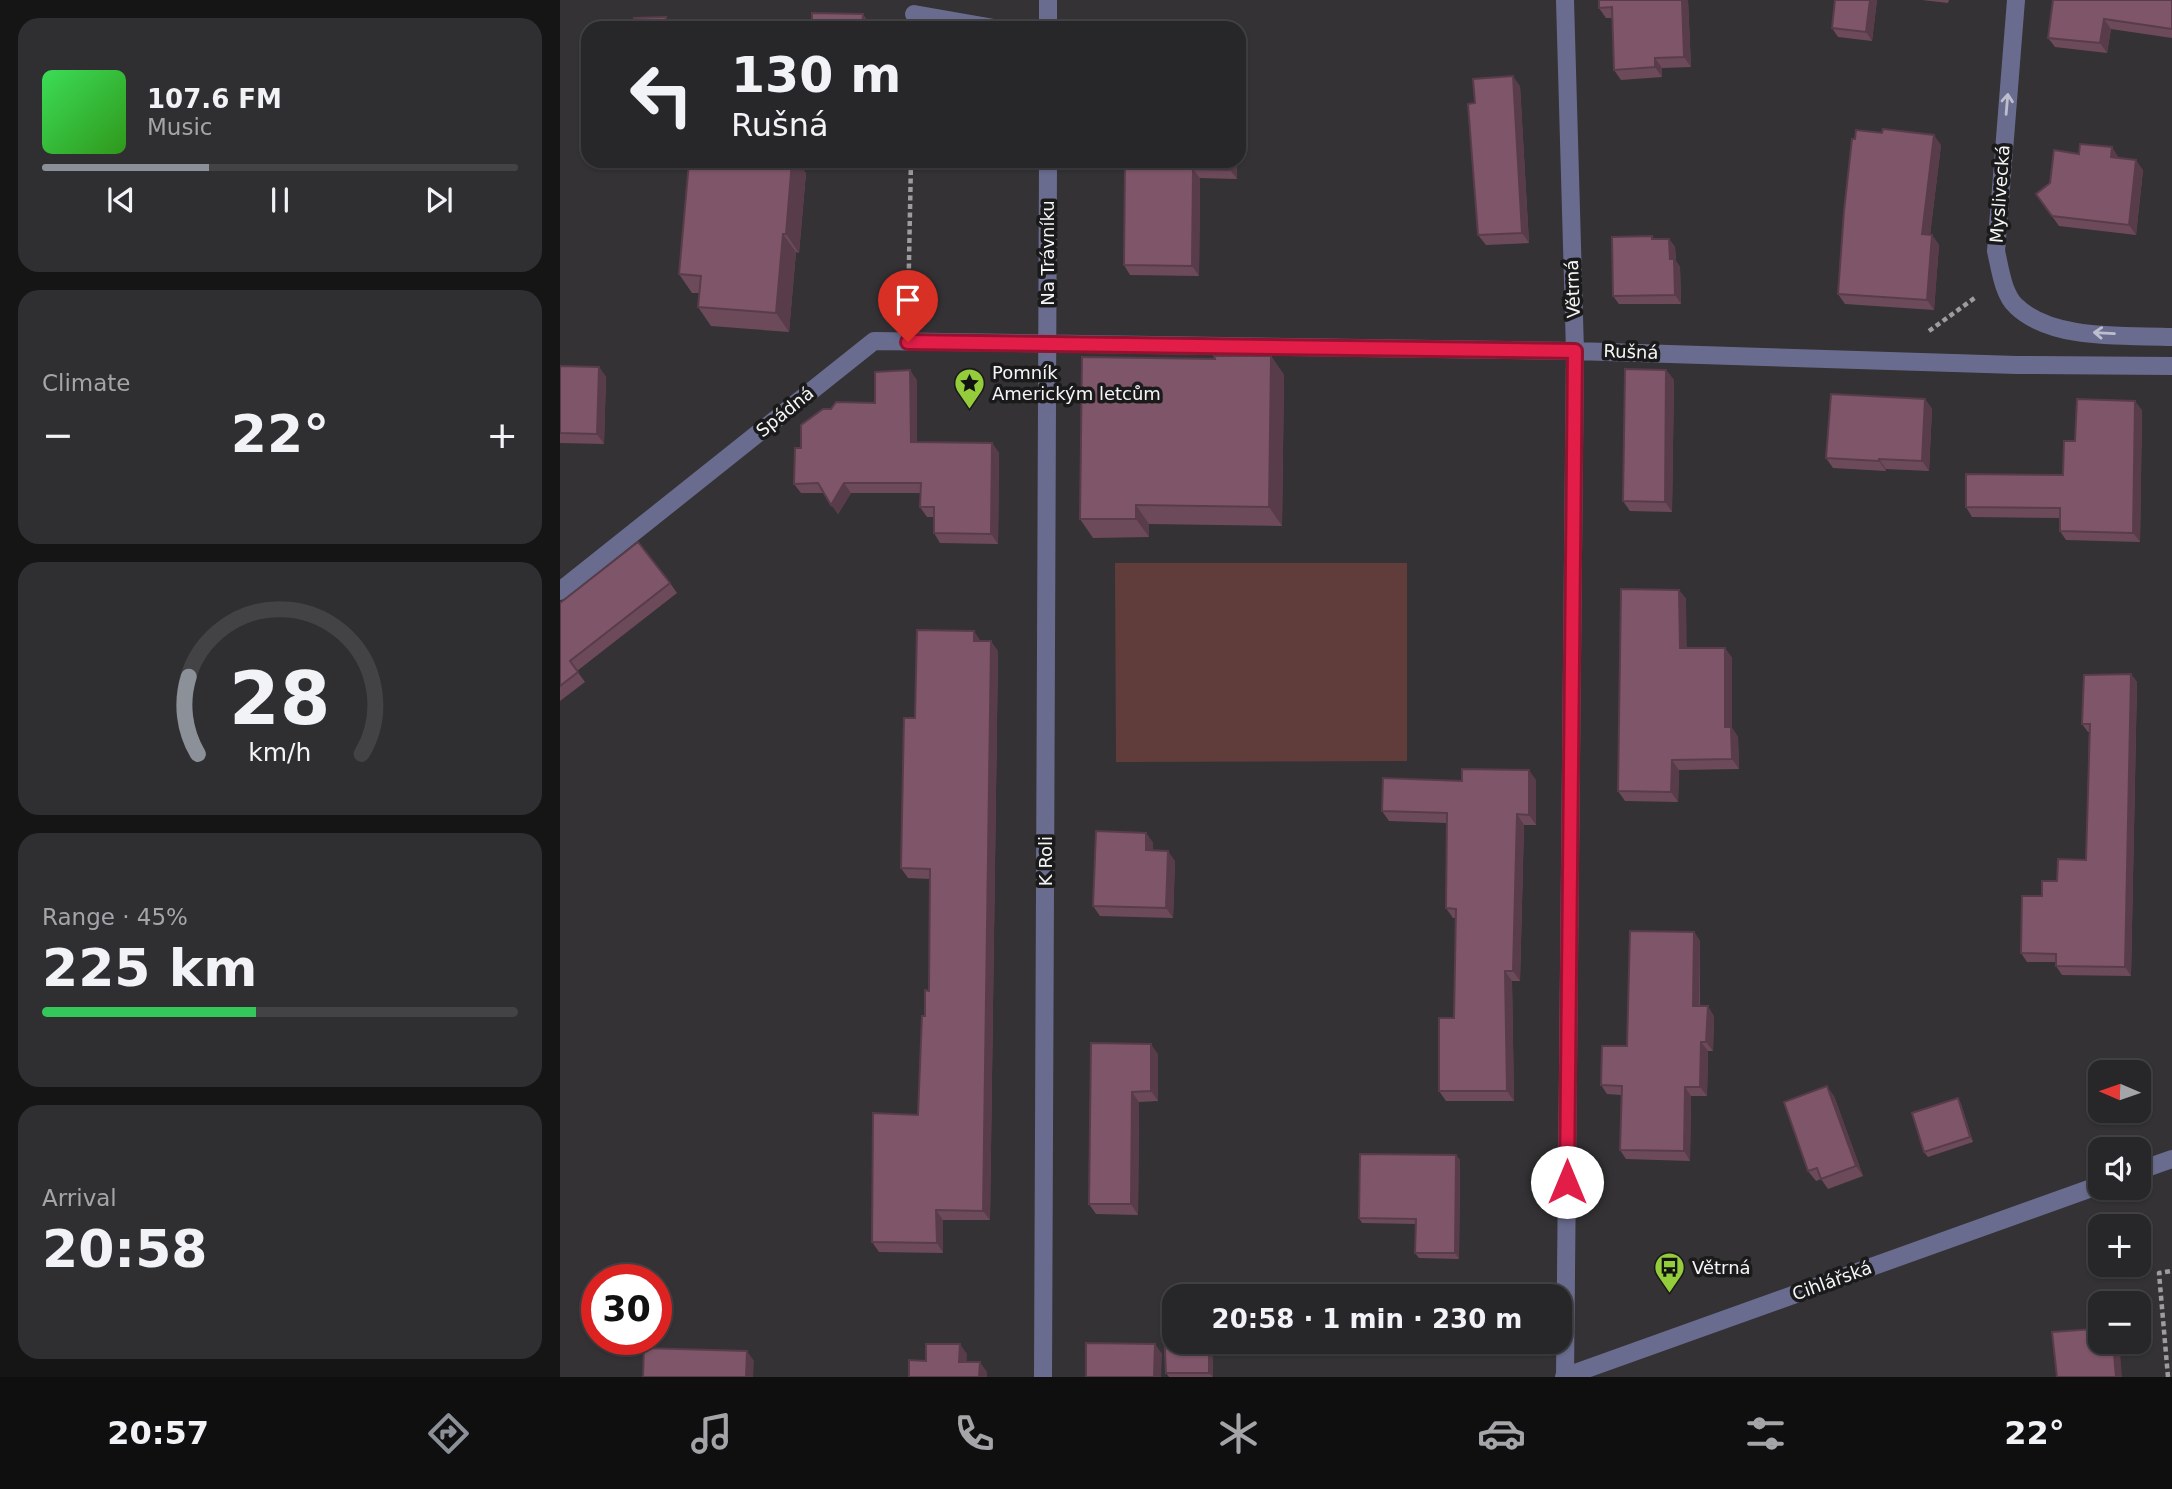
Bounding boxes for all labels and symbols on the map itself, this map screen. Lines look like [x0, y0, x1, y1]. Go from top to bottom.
one-way arrow [2001, 93, 2014, 116]
street label: Myslivecká [1986, 144, 2013, 244]
street label: Na Trávníku [1037, 200, 1058, 306]
street label: Větrná [1561, 259, 1584, 319]
pin [878, 270, 938, 342]
one-way arrow [2093, 327, 2116, 340]
street label: Rušná [1603, 340, 1659, 363]
place label: Pomník Americkým letcům [992, 362, 1161, 404]
place icon: Pomník Americkým letcům [952, 366, 986, 410]
street label: Spádná [752, 382, 818, 441]
street label: K Roli [1035, 836, 1056, 886]
north arrow [2088, 1060, 2151, 1124]
position arrow [1530, 1145, 1604, 1219]
bus stop icon: Větrná [1652, 1251, 1686, 1295]
street label: Cihlářská [1789, 1256, 1874, 1305]
place label: Větrná [1692, 1257, 1751, 1278]
speed limit sign: 30 [581, 1264, 672, 1355]

